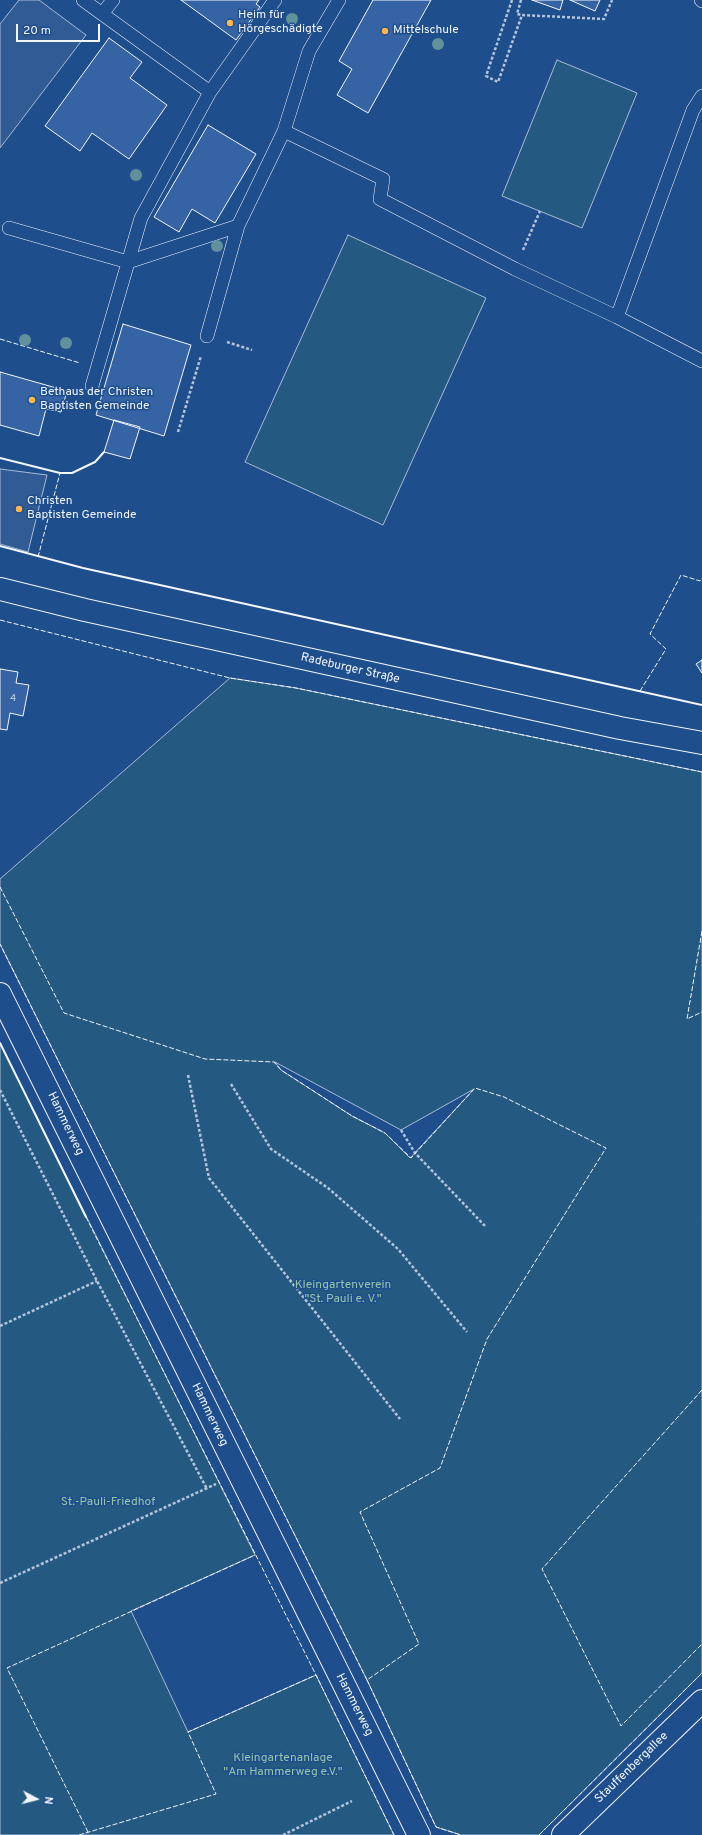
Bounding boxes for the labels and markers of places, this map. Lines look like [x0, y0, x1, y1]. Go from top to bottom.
place label: Heim für Hörgeschädigte [238, 9, 323, 37]
marker: Heim für Hörgeschädigte [225, 18, 235, 28]
place label: Mittelschule [393, 24, 459, 38]
marker: Mittelschule [380, 26, 390, 36]
place label: Bethaus der Christen Baptisten Gemeinde [40, 386, 153, 414]
marker: Bethaus der Christen Baptisten Gemeinde [27, 395, 37, 405]
place label: Christen Baptisten Gemeinde [27, 495, 136, 523]
marker: Christen Baptisten Gemeinde [14, 504, 24, 514]

